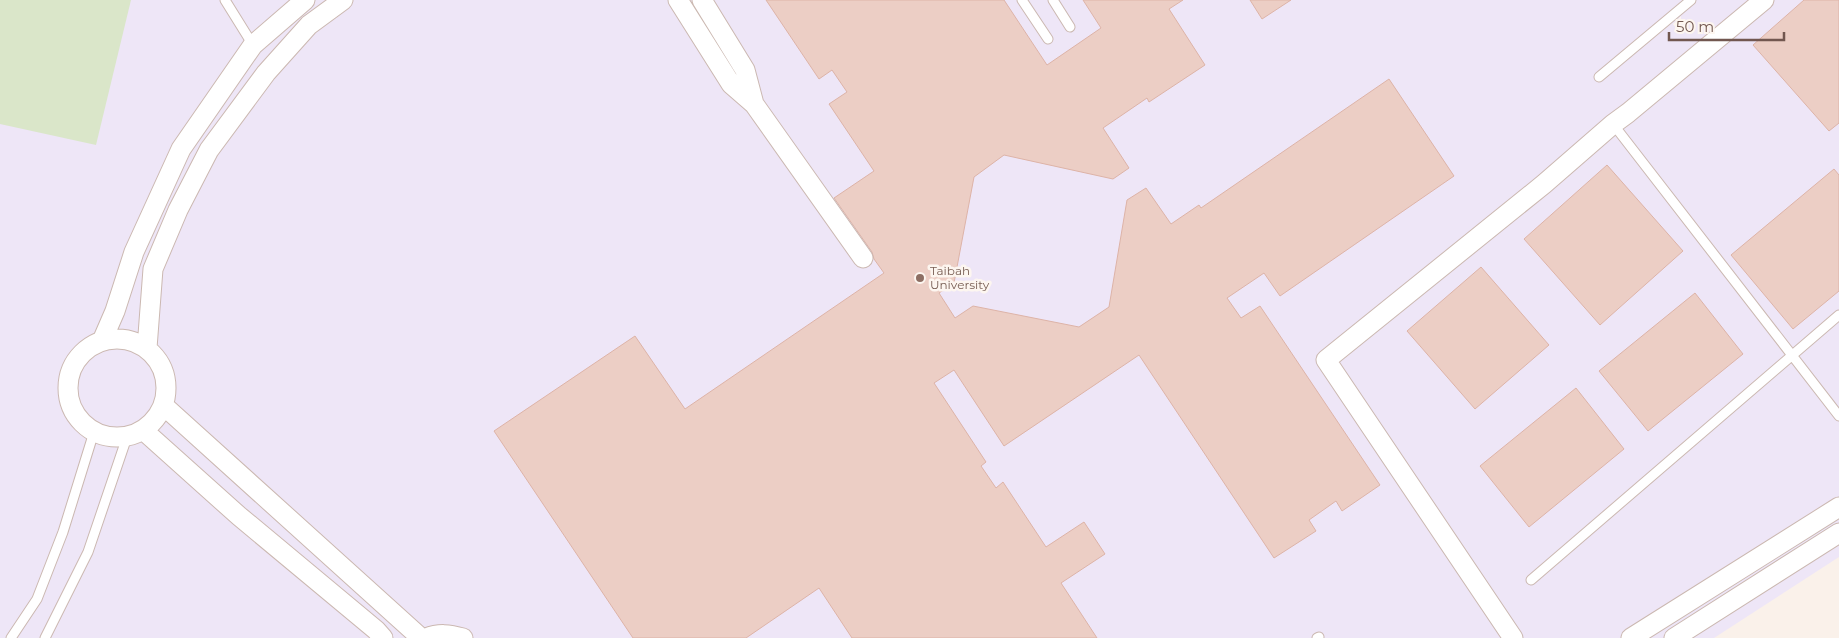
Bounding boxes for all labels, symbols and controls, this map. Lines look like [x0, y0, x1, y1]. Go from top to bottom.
scale bar [1669, 10, 1784, 42]
text: 50 m [1676, 17, 1714, 36]
place label: Taibah University [930, 263, 990, 292]
marker: Taibah University [914, 272, 926, 284]

